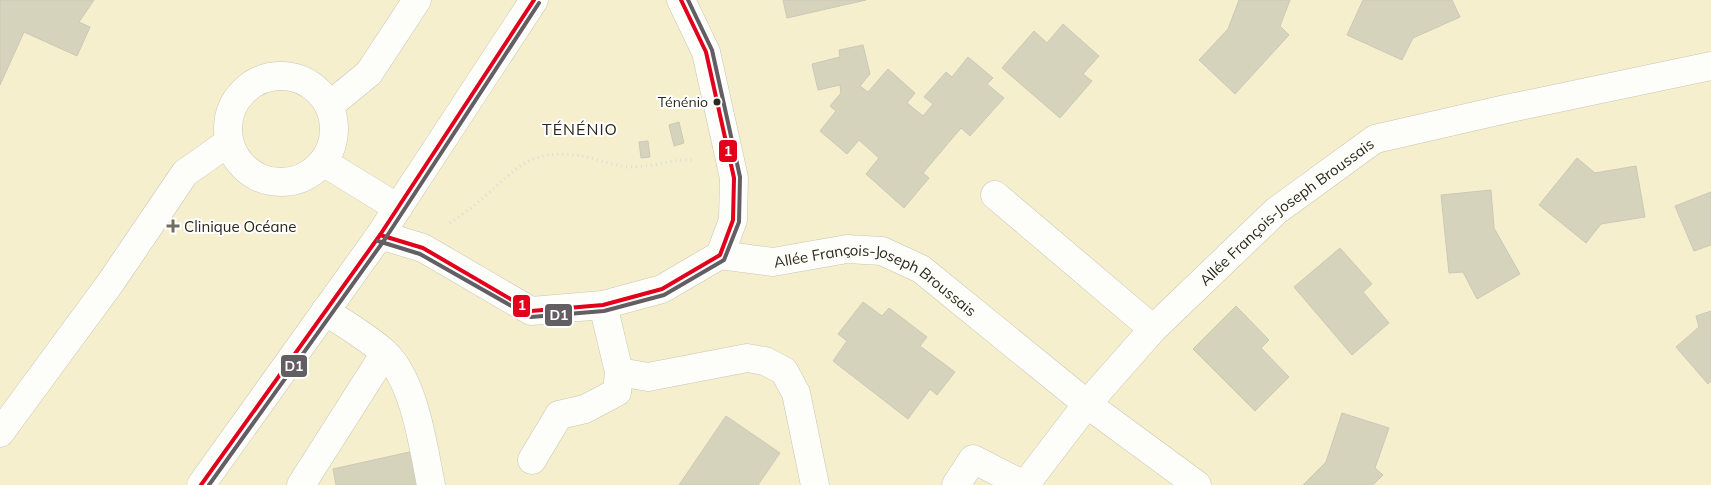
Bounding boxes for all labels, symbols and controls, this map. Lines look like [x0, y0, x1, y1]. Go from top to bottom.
place label: Ténénio [658, 93, 708, 111]
marker: Ténénio [712, 97, 722, 107]
district label: TÉNÉNIO [542, 119, 618, 139]
street label: Allée François-Joseph Broussais [1195, 134, 1377, 289]
line badge: 1 [718, 139, 738, 163]
text: 1 [724, 142, 732, 160]
place label: Clinique Océane [184, 217, 296, 236]
marker: Clinique Océane [166, 219, 180, 233]
street label: Allée François-Joseph Broussais [772, 239, 981, 320]
line badge: 1 [512, 294, 531, 318]
text: 1 [518, 296, 526, 314]
line badge: D1 [544, 303, 573, 327]
text: D1 [549, 306, 569, 324]
line badge: D1 [280, 354, 308, 378]
text: D1 [284, 357, 304, 375]

